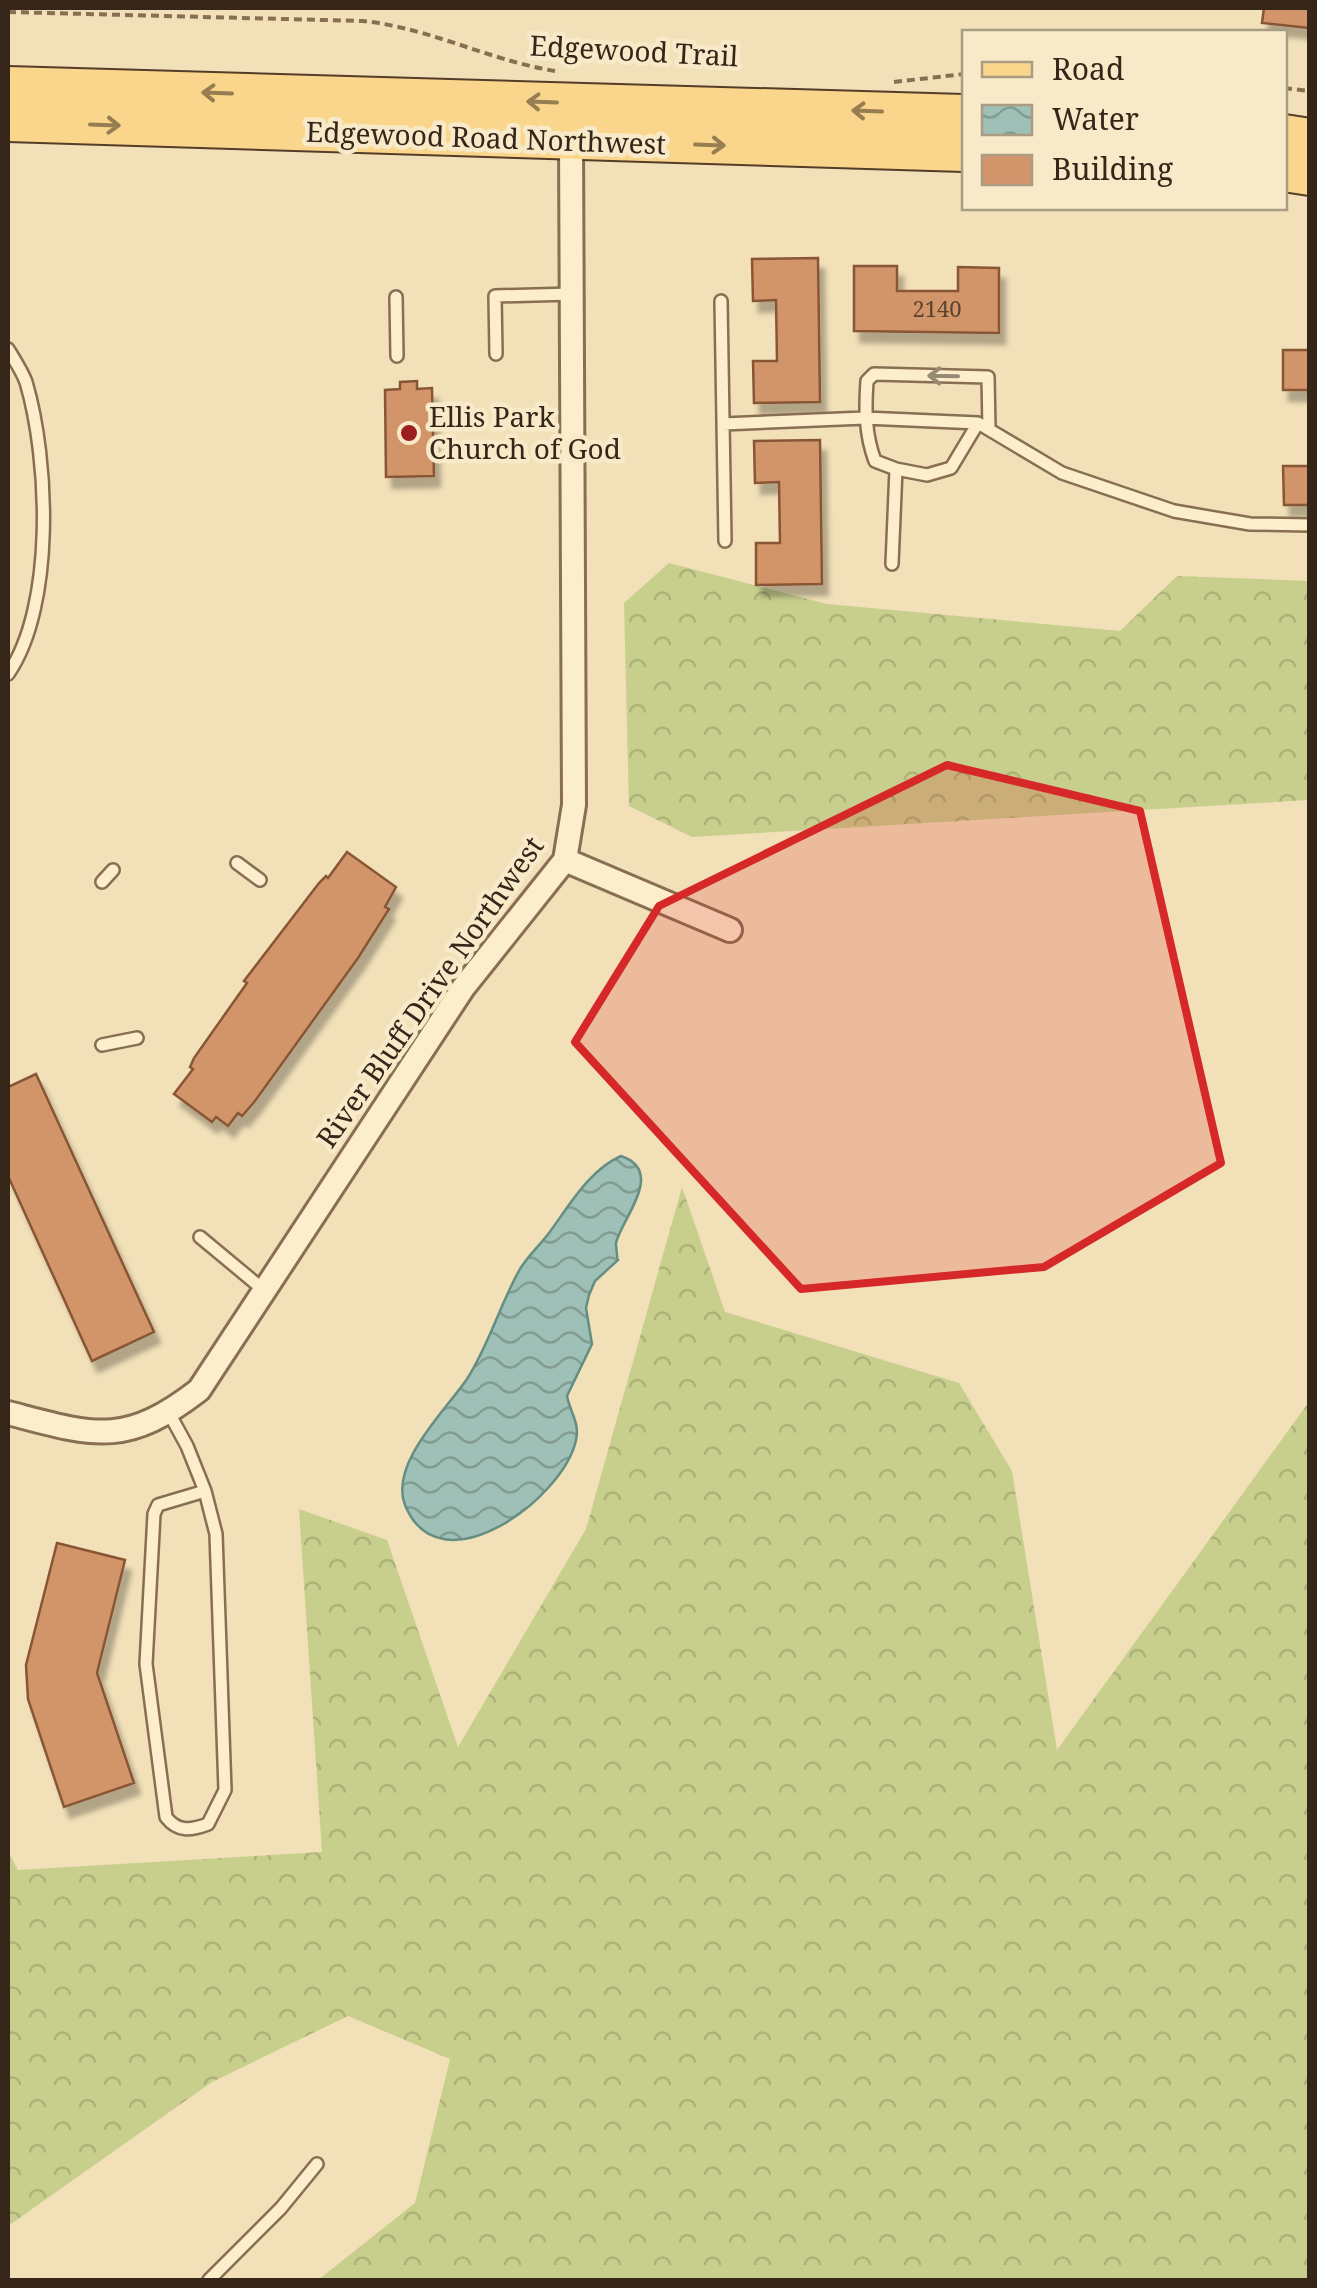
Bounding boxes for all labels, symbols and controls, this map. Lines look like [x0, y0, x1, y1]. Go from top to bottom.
street label: Edgewood Trail [529, 26, 740, 74]
legend [962, 30, 1287, 210]
text: Road [1052, 48, 1124, 89]
one-way arrow [202, 83, 234, 102]
one-way arrow [527, 93, 559, 112]
text: Water [1052, 98, 1139, 139]
one-way arrow [852, 102, 884, 120]
street label: Edgewood Road Northwest [305, 112, 667, 162]
one-way arrow [88, 116, 120, 135]
one-way arrow [693, 135, 725, 154]
text: Building [1052, 148, 1173, 189]
house number: 2140 [912, 293, 962, 323]
one-way arrow [928, 366, 960, 385]
place label: Ellis Park Church of God [429, 397, 621, 467]
marker: Ellis Park Church of God [398, 422, 420, 444]
street label: River Bluff Drive Northwest [307, 828, 551, 1155]

